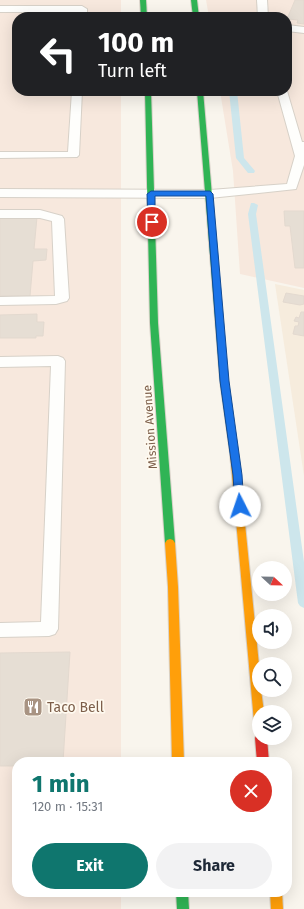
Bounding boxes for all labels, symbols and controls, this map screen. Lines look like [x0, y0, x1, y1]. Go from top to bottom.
text: 100 m [98, 26, 174, 59]
icon: left [32, 28, 84, 80]
text: Turn left [98, 60, 167, 82]
pin [135, 205, 169, 239]
icon: arrive [141, 211, 163, 233]
street label: Mission Avenue [140, 384, 160, 470]
position arrow [219, 485, 261, 527]
north arrow [252, 561, 292, 601]
map controls [252, 561, 292, 745]
button: sound [252, 609, 292, 649]
button: search [252, 657, 292, 697]
restaurant icon: Taco Bell [22, 696, 44, 718]
place label: Taco Bell [47, 699, 104, 716]
button: layers [252, 705, 292, 745]
text: 1 min [32, 770, 90, 798]
button: close [230, 770, 272, 812]
text: 120 m · 15:31 [32, 799, 103, 814]
button: Exit [32, 843, 148, 889]
button: Share [156, 843, 272, 889]

